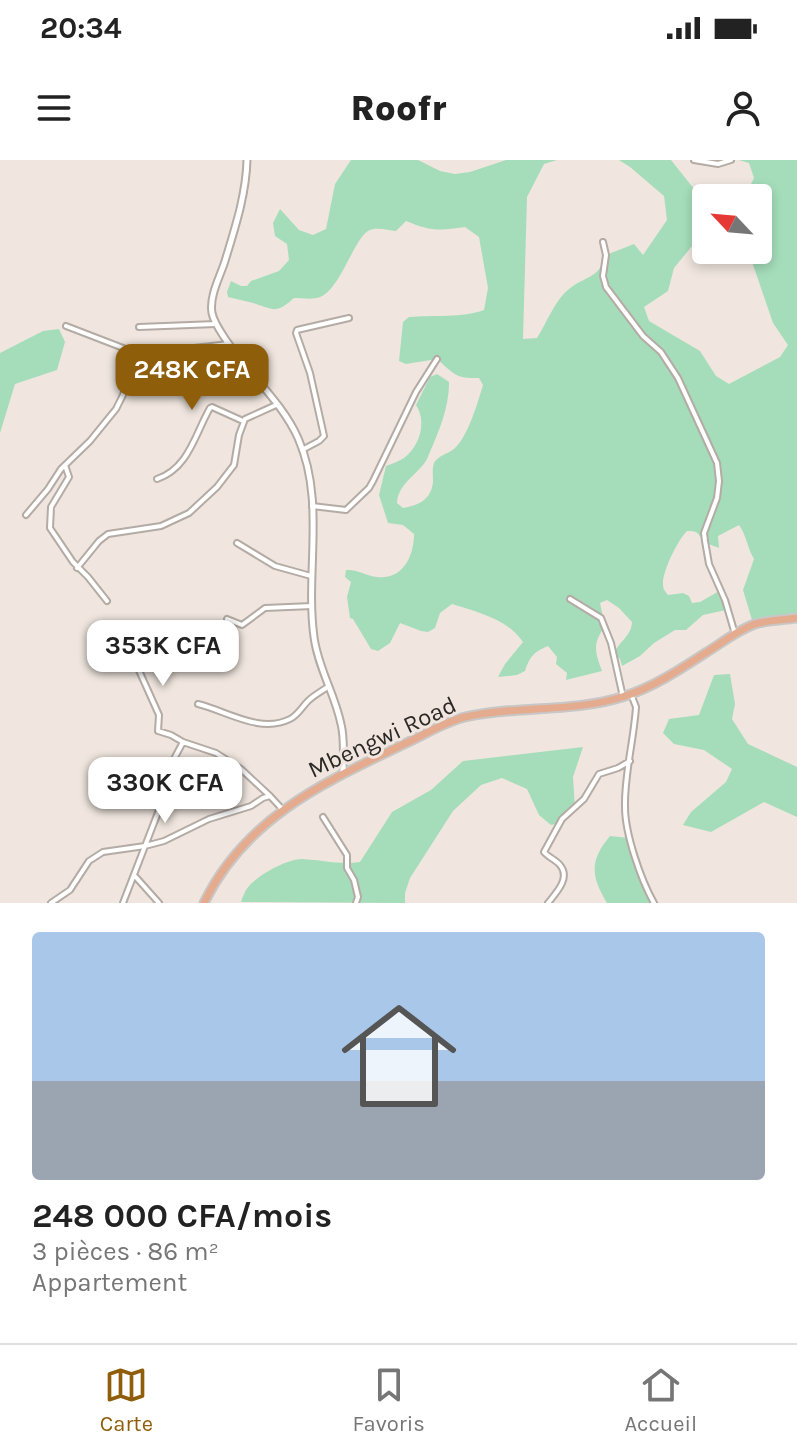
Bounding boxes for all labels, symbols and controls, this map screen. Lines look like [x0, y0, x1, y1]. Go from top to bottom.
text: 20:34 [40, 10, 122, 46]
icon: menu [32, 86, 76, 130]
icon: person [721, 86, 765, 130]
text: Roofr [350, 87, 447, 129]
north arrow [692, 184, 772, 264]
map controls [692, 184, 772, 264]
pin: 248K CFA [109, 344, 275, 412]
text: 248K CFA [134, 354, 250, 385]
pin: 353K CFA [80, 620, 246, 688]
text: 353K CFA [105, 630, 221, 661]
street label: Mbengwi Road [303, 690, 461, 784]
pin: 330K CFA [82, 757, 248, 825]
text: 330K CFA [106, 767, 224, 798]
icon: home [327, 984, 471, 1128]
text: 248 000 CFA/mois [32, 1196, 332, 1236]
text: 3 pièces · 86 m² [32, 1236, 219, 1267]
text: Appartement [32, 1267, 187, 1298]
tab: Carte [100, 1363, 153, 1437]
tab: Favoris [353, 1363, 425, 1437]
tab: Accueil [624, 1363, 697, 1437]

